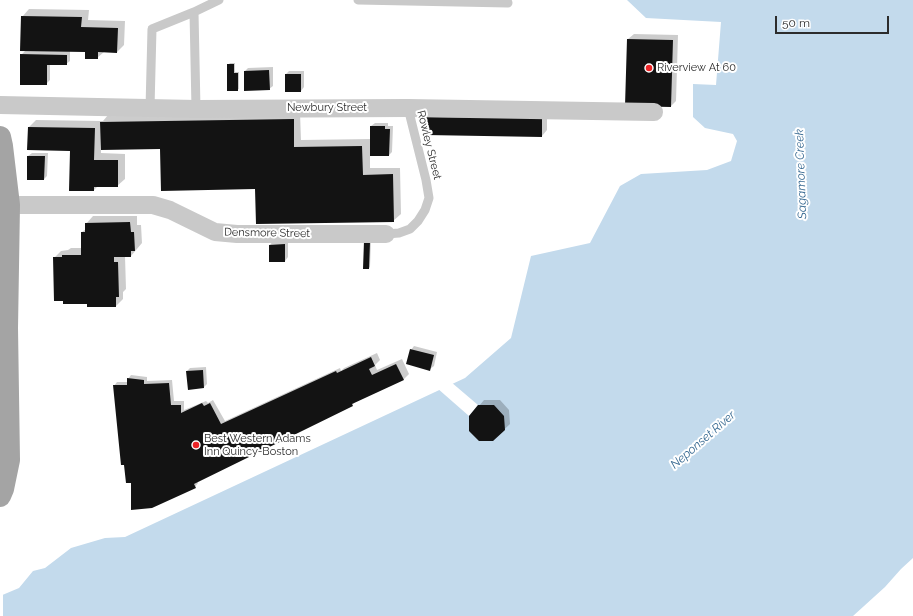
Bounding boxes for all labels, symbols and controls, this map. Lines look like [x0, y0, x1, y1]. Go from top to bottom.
scale bar [777, 8, 891, 34]
text: 50 m [782, 16, 810, 30]
place label: Riverview At 60 [657, 61, 736, 75]
marker: Riverview At 60 [644, 63, 654, 73]
street label: Newbury Street [287, 101, 367, 115]
street label: Rowley Street [414, 109, 444, 181]
water label: Sagamore Creek [792, 129, 810, 219]
street label: Densmore Street [224, 226, 310, 240]
water label: Neponset River [668, 408, 738, 472]
place label: Best Western Adams Inn Quincy-Boston [204, 432, 311, 458]
marker: Best Western Adams Inn Quincy-Boston [191, 440, 201, 450]

